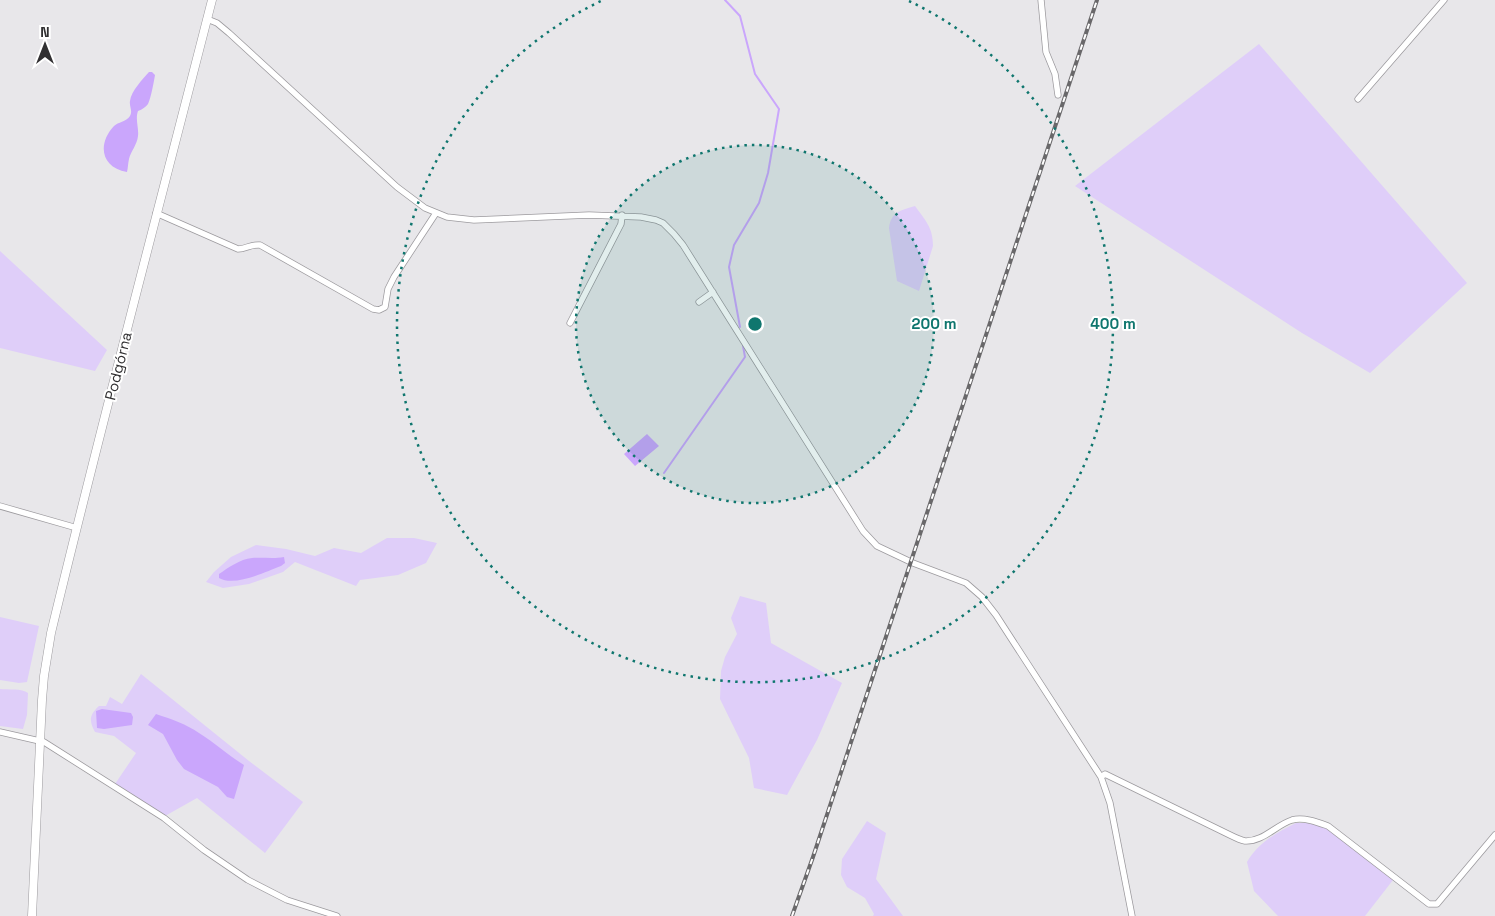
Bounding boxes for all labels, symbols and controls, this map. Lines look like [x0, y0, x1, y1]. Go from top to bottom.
north arrow [20, 20, 70, 70]
text: N [40, 23, 50, 41]
text: 200 m [912, 314, 956, 333]
text: 400 m [1090, 314, 1136, 333]
centre of rings [746, 315, 764, 333]
street label: Podgórna [100, 329, 136, 402]

